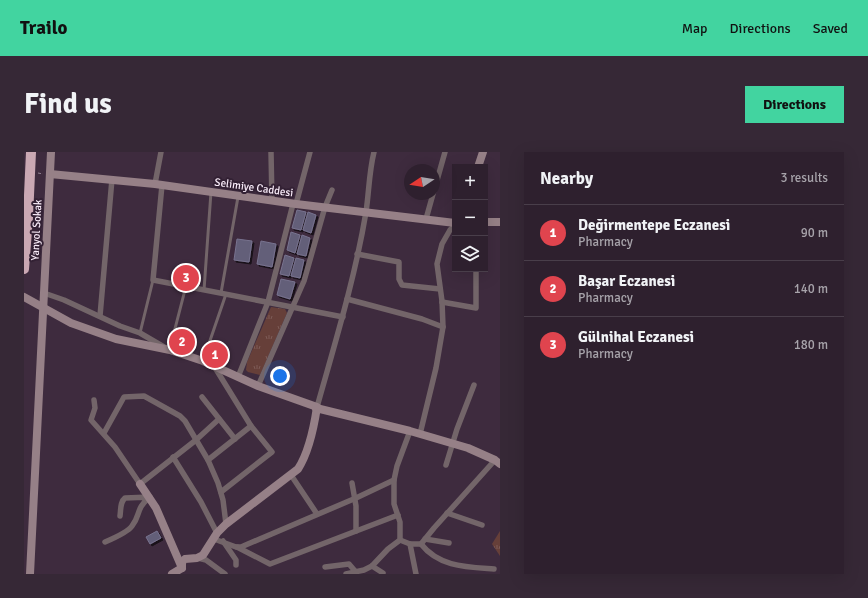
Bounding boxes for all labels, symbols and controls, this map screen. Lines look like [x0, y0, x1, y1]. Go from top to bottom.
text: Trailo [20, 16, 67, 40]
text: Map [682, 20, 708, 37]
text: Directions [730, 20, 791, 37]
text: Saved [813, 20, 848, 37]
button: Directions [745, 86, 844, 123]
text: Find us [24, 87, 112, 121]
north arrow [404, 164, 440, 200]
map controls [452, 164, 488, 272]
button: + [452, 164, 488, 200]
text: Nearby [540, 168, 593, 189]
text: 3 results [780, 170, 828, 186]
street label: Selimiye Caddesi [214, 176, 294, 199]
street label: Yanyol Sokak [28, 199, 45, 261]
button: − [452, 200, 488, 236]
text: Değirmentepe Eczanesi [578, 216, 730, 234]
text: 1 [549, 225, 557, 241]
text: 90 m [801, 225, 828, 241]
text: Pharmacy [578, 234, 633, 250]
button: layers [452, 236, 488, 272]
pin: 3 [173, 263, 199, 293]
text: Başar Eczanesi [578, 272, 675, 290]
text: 2 [549, 281, 557, 297]
text: 140 m [794, 281, 828, 297]
text: Pharmacy [578, 290, 633, 306]
pin: 2 [169, 327, 195, 357]
text: Gülnihal Eczanesi [578, 328, 694, 346]
text: 3 [549, 337, 557, 353]
text: 180 m [794, 337, 828, 353]
pin: 1 [202, 340, 228, 370]
text: Pharmacy [578, 346, 633, 362]
your location [270, 366, 290, 386]

